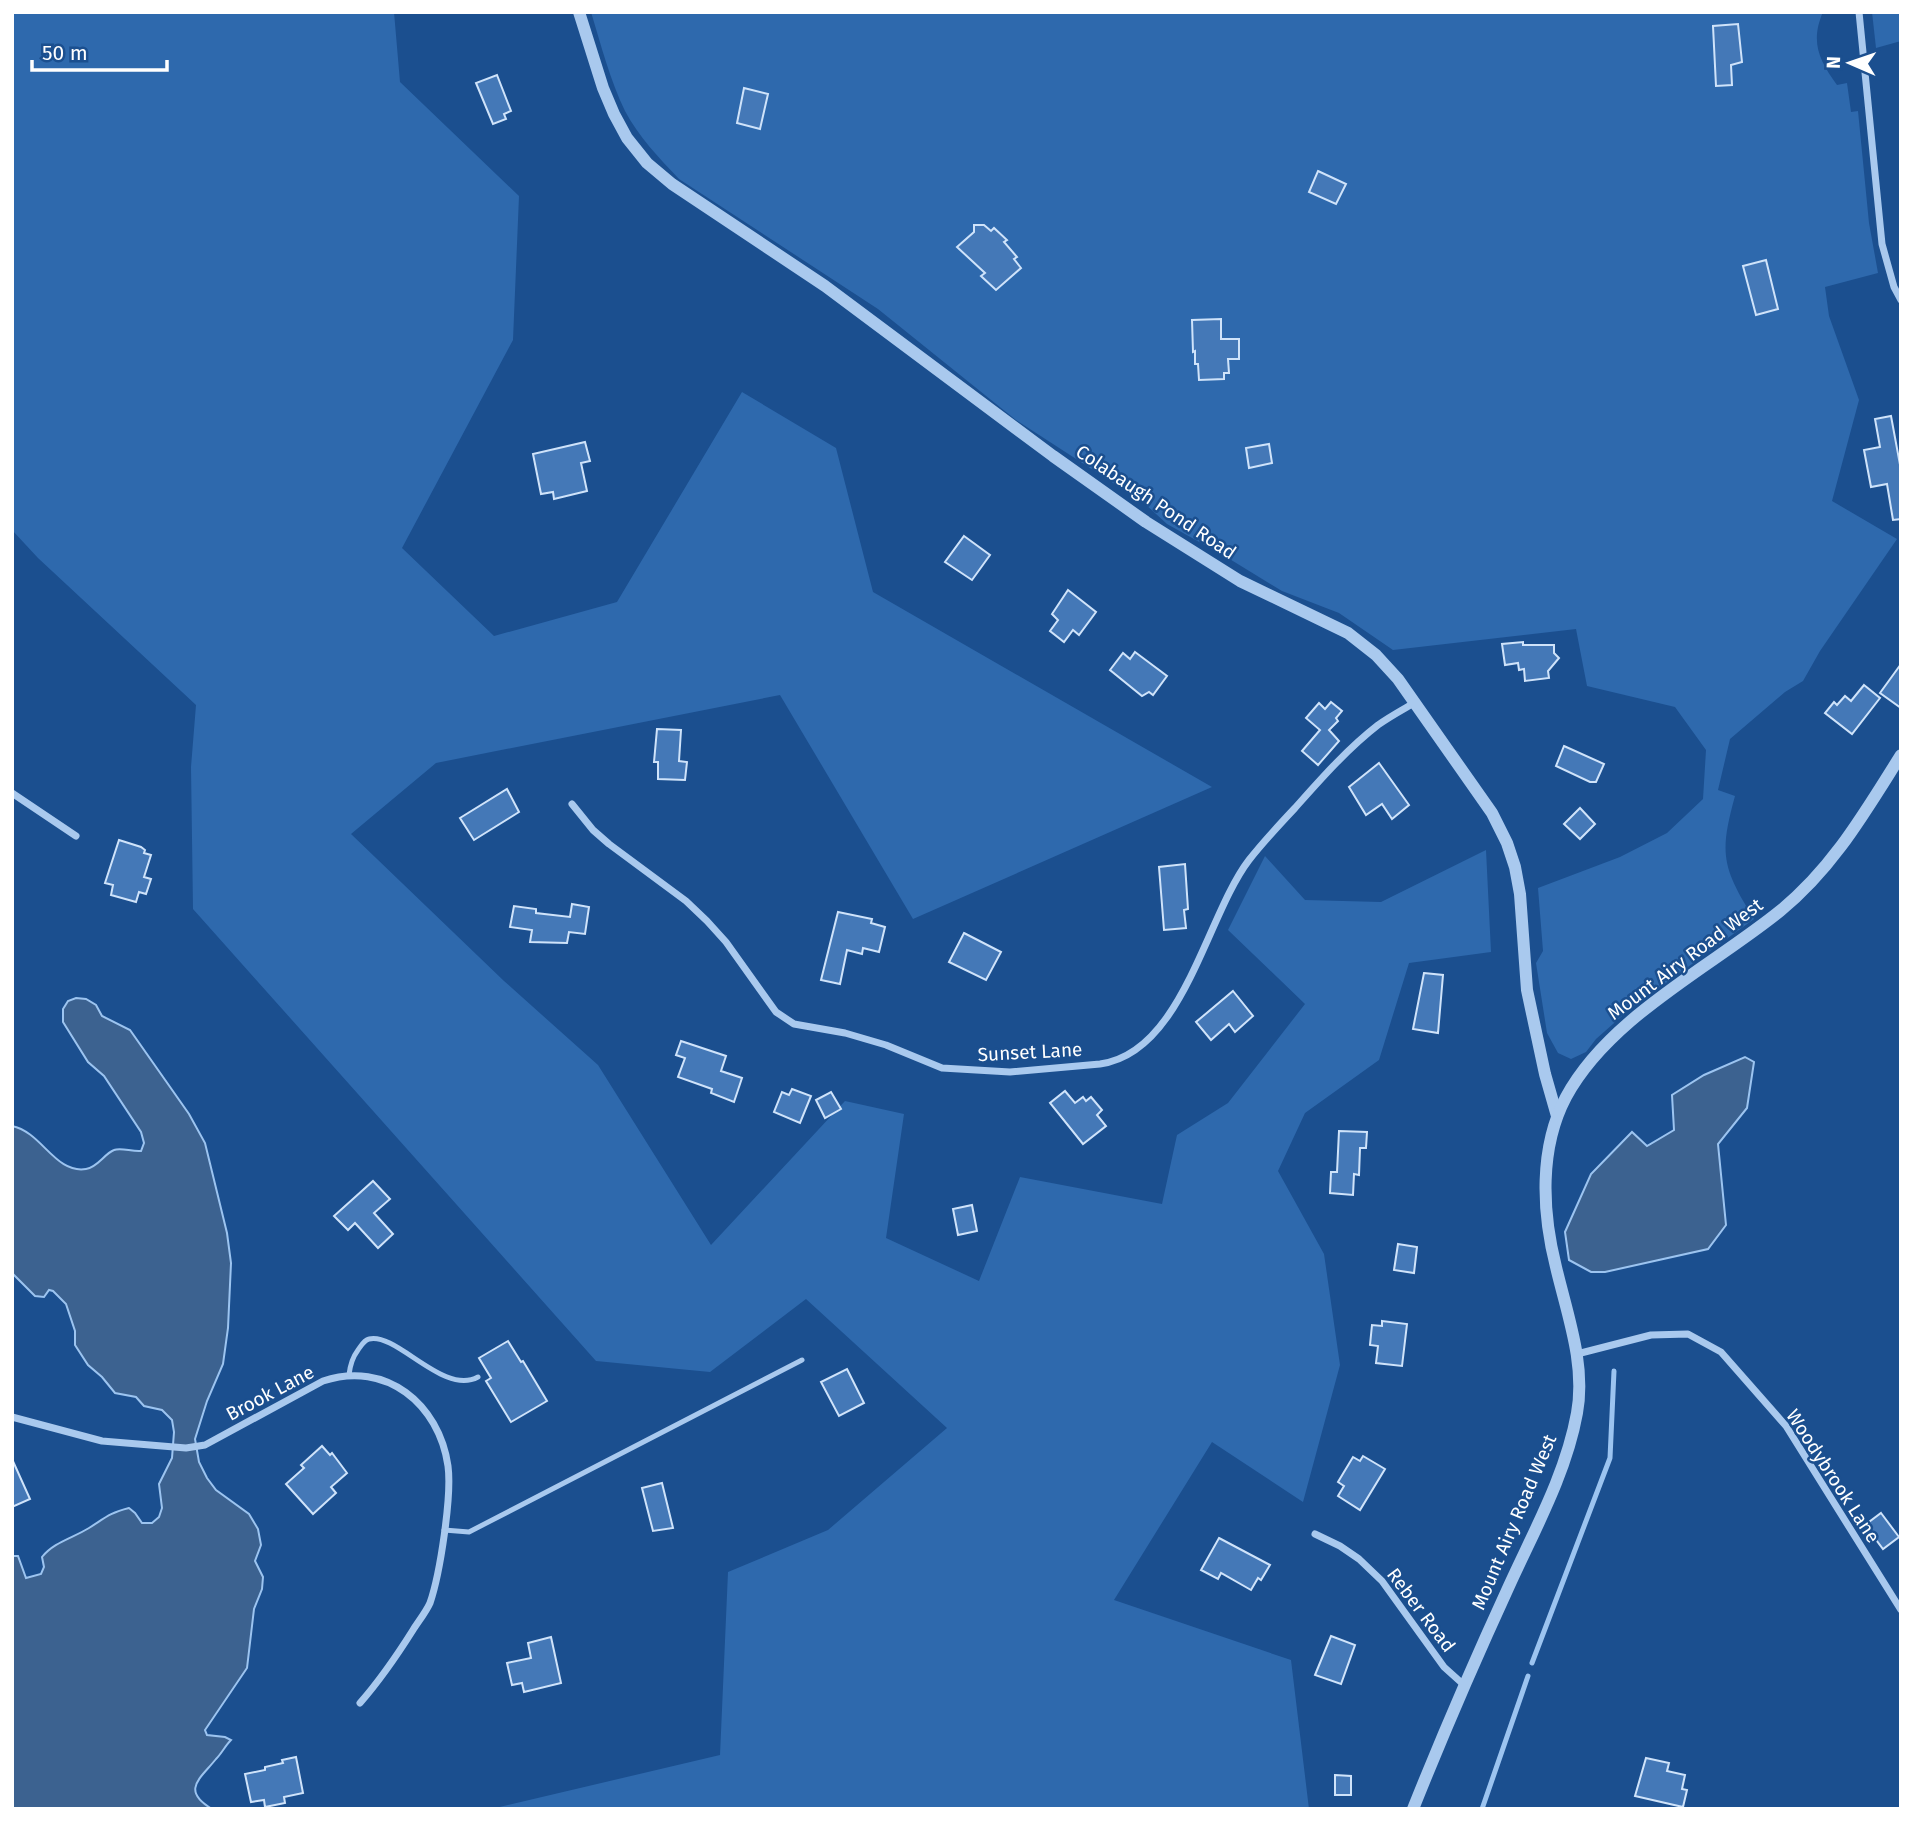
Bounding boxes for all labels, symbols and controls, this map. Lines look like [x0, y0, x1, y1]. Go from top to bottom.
scale bar [32, 28, 166, 72]
north arrow [1815, 28, 1885, 98]
text: 50 m [42, 40, 88, 66]
text: N [1822, 56, 1845, 69]
street label: Colabaugh Pond Road [1071, 440, 1241, 564]
street label: Mount Airy Road West [1603, 893, 1767, 1025]
street label: Sunset Lane [977, 1038, 1083, 1066]
street label: Brook Lane [222, 1360, 318, 1426]
street label: Woodybrook Lane [1781, 1405, 1885, 1547]
street label: Mount Airy Road West [1467, 1431, 1561, 1613]
street label: Reber Road [1382, 1563, 1460, 1657]

